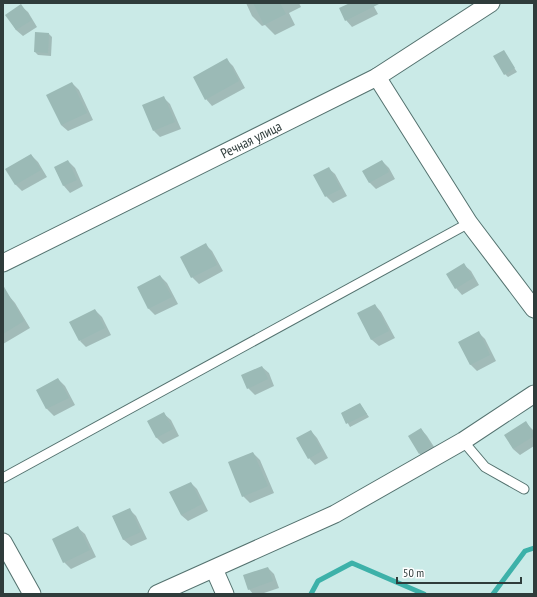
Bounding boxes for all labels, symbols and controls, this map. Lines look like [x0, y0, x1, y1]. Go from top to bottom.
street label: Речная улица [217, 117, 285, 162]
scale bar [397, 559, 521, 585]
text: 50 m [403, 565, 424, 580]

